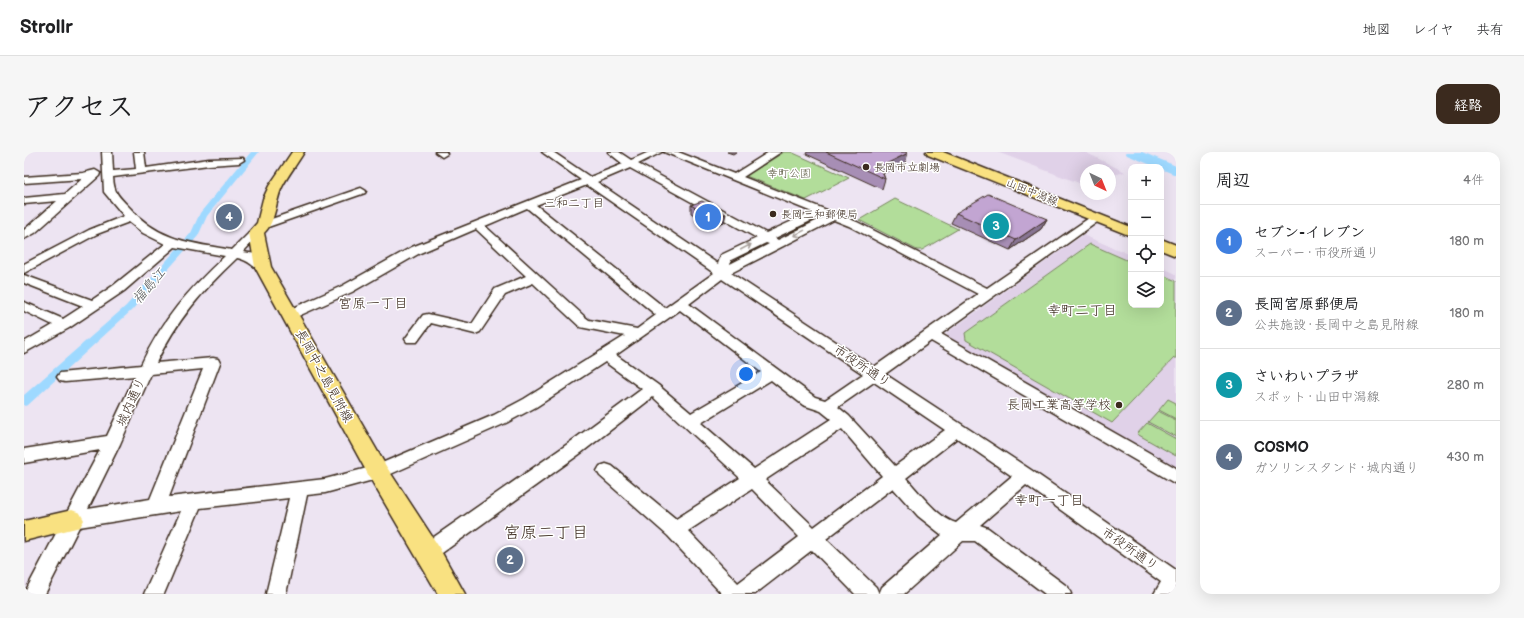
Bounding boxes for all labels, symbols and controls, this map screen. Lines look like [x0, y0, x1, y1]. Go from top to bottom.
text: Strollr [20, 16, 73, 39]
text: 地図 [1363, 21, 1391, 38]
text: レイヤ [1413, 21, 1454, 38]
text: 共有 [1476, 21, 1504, 38]
button: 経路 [1436, 84, 1500, 124]
text: アクセス [24, 91, 134, 124]
place label: 長岡市立劇場 [874, 161, 940, 174]
marker: 長岡市立劇場 [861, 162, 871, 172]
north arrow [1080, 164, 1116, 200]
map controls [1128, 164, 1164, 308]
button: + [1128, 164, 1164, 200]
park label: 幸町公園 [767, 167, 811, 180]
text: 周辺 [1216, 171, 1250, 191]
text: 4件 [1463, 172, 1484, 188]
street label: 山田中潟線 [1004, 176, 1060, 208]
district label: 三和二丁目 [544, 196, 604, 211]
button: − [1128, 200, 1164, 236]
pin: 4 [216, 202, 242, 232]
pin: 1 [695, 202, 721, 232]
place label: 長岡三和郵便局 [781, 208, 858, 221]
marker: 長岡三和郵便局 [768, 209, 778, 219]
pin: 3 [983, 211, 1009, 241]
text: セブン-イレブン [1254, 223, 1365, 242]
one-way arrow [794, 230, 806, 237]
text: 1 [1226, 233, 1232, 249]
text: 180 m [1449, 233, 1484, 249]
button: locate [1128, 236, 1164, 272]
one-way arrow [740, 243, 752, 250]
text: スーパー · 市役所通り [1254, 245, 1379, 261]
water label: 福島江 [129, 264, 170, 307]
button: layers [1128, 272, 1164, 308]
district label: 宮原一丁目 [338, 295, 408, 312]
text: 長岡宮原郵便局 [1254, 295, 1359, 314]
district label: 幸町二丁目 [1047, 302, 1117, 319]
text: 2 [1225, 305, 1233, 321]
text: 180 m [1449, 305, 1484, 321]
text: 公共施設 · 長岡中之島見附線 [1254, 317, 1418, 333]
street label: 長岡中之島見附線 [292, 327, 357, 426]
street label: 市役所通り [831, 341, 893, 391]
your location [736, 364, 756, 384]
text: さいわいプラザ [1254, 367, 1359, 386]
street label: 城内通り [113, 375, 149, 429]
text: 3 [1225, 377, 1233, 393]
text: 280 m [1447, 377, 1484, 393]
text: スポット · 山田中潟線 [1254, 389, 1379, 405]
place label: 長岡工業高等学校 [1007, 397, 1111, 413]
marker: 長岡工業高等学校 [1114, 400, 1124, 410]
text: COSMO [1254, 438, 1309, 457]
text: 4 [1225, 449, 1233, 465]
text: 430 m [1446, 449, 1484, 465]
text: ガソリンスタンド · 城内通り [1254, 460, 1419, 476]
district label: 幸町一丁目 [1014, 492, 1084, 509]
district label: 宮原二丁目 [504, 523, 589, 543]
street label: 市役所通り [1099, 524, 1161, 574]
pin: 2 [497, 545, 523, 575]

